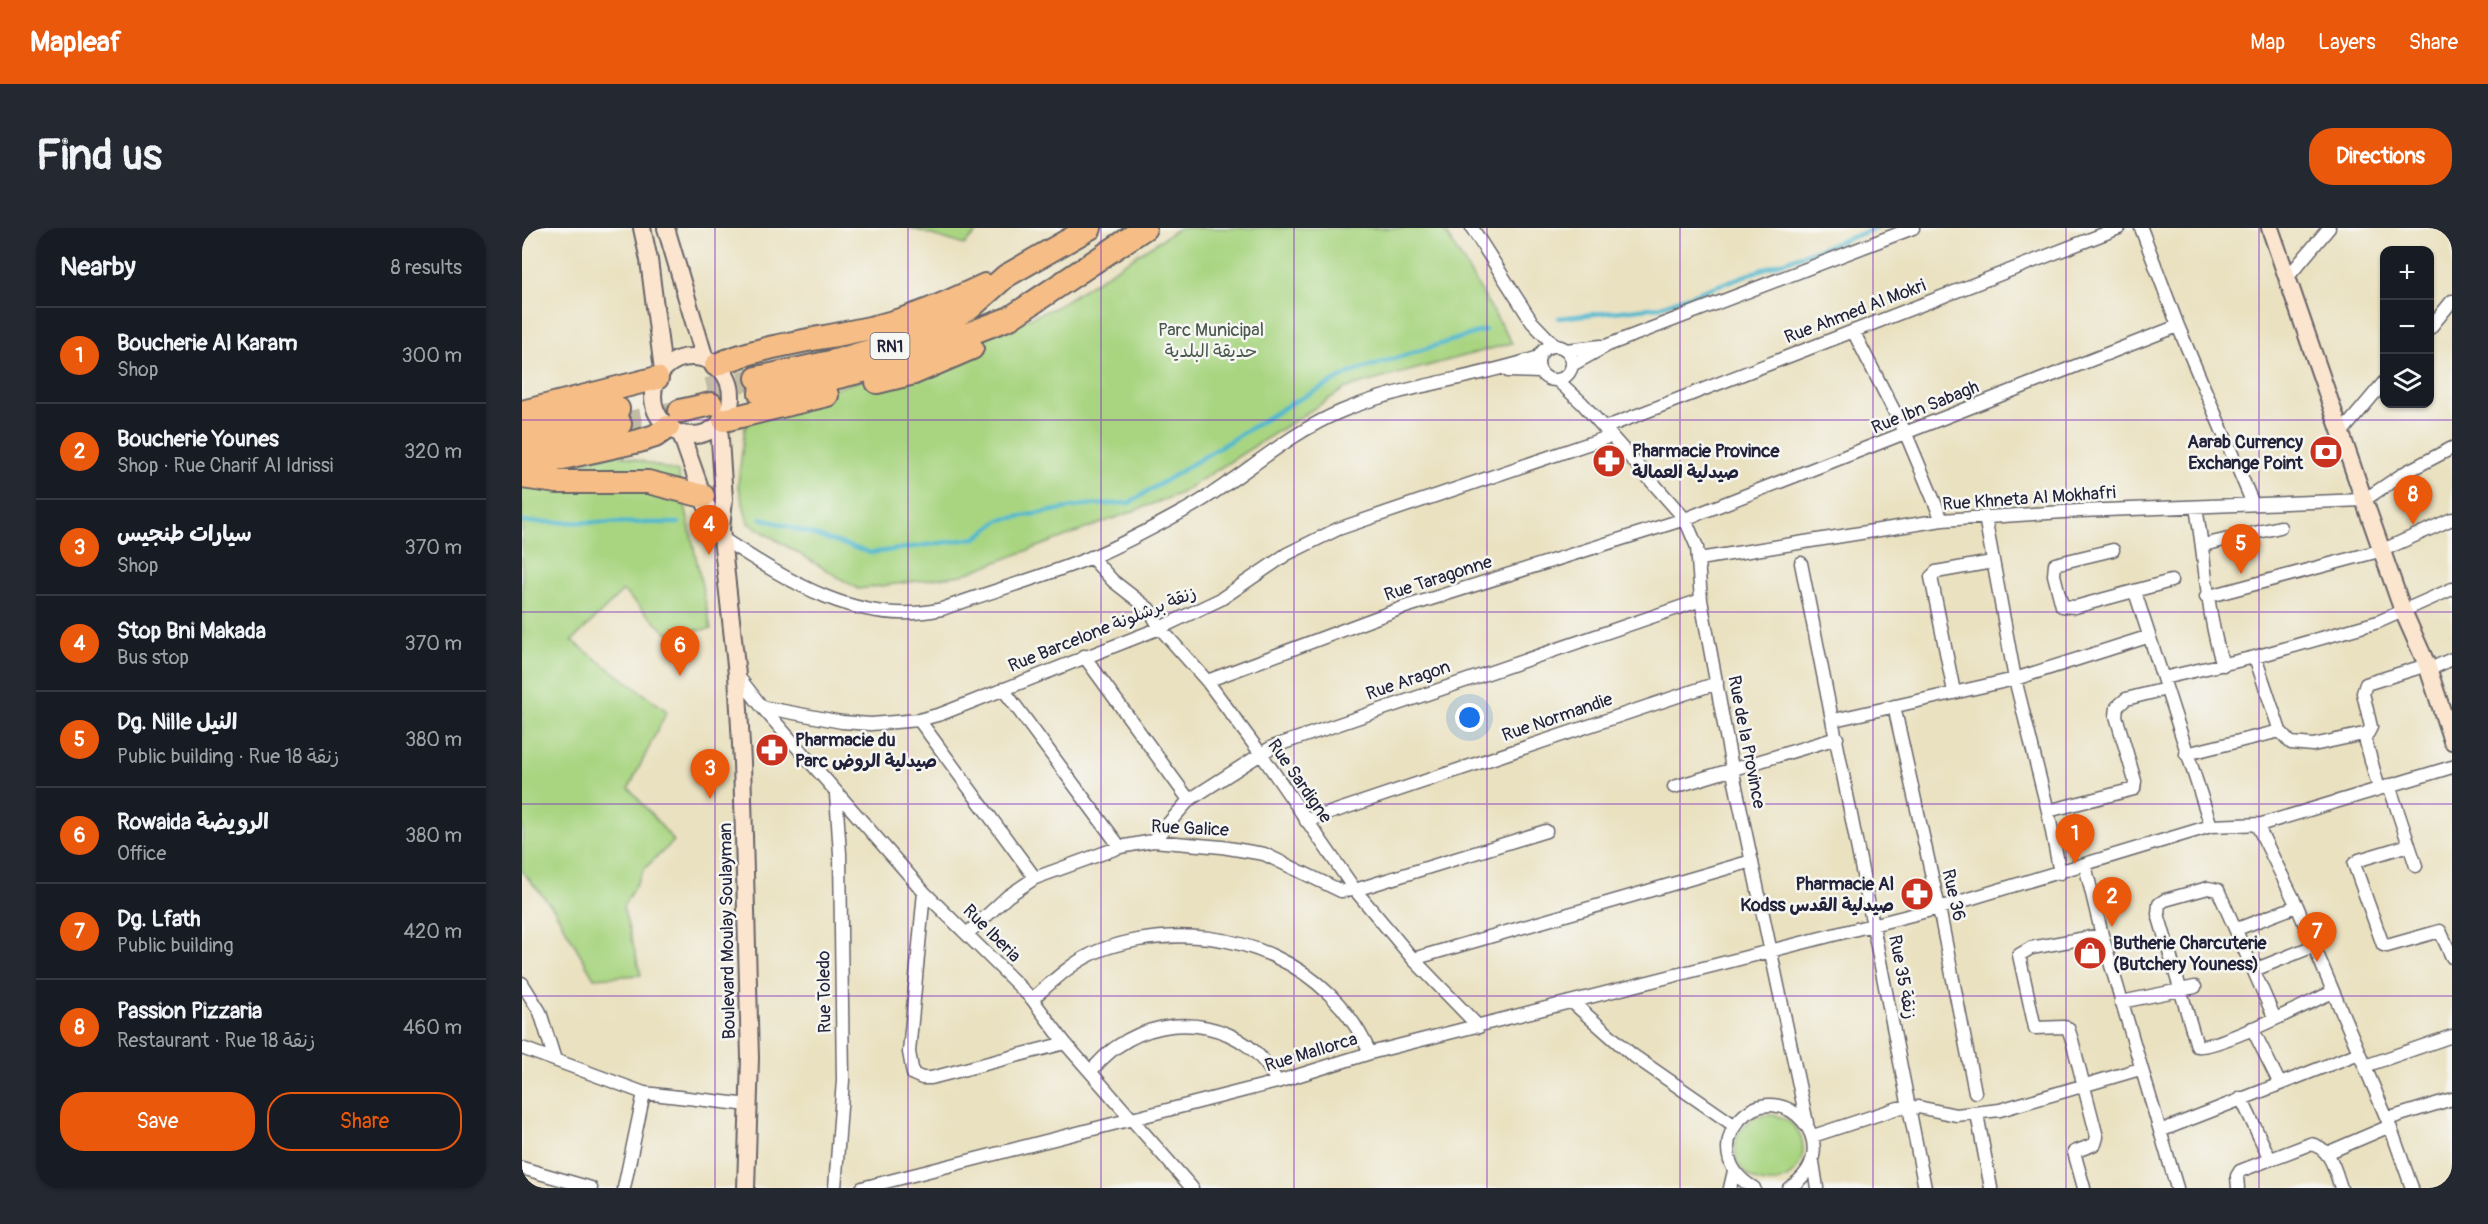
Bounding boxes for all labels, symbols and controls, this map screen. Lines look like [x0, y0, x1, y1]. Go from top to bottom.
text: Mapleaf [30, 25, 121, 60]
text: Map [2250, 29, 2285, 56]
text: Layers [2318, 29, 2376, 56]
text: Share [2409, 29, 2458, 56]
button: Directions [2309, 128, 2452, 185]
text: Find us [36, 130, 162, 182]
map controls [2380, 246, 2434, 408]
button: + [2380, 246, 2434, 300]
text: Nearby [60, 251, 136, 283]
text: 8 results [391, 255, 462, 280]
street label: Rue Ahmed Al Mokri [1781, 274, 1929, 349]
button: − [2380, 300, 2434, 354]
park label: Parc Municipal حديقة البلدية [1158, 319, 1264, 363]
text: Boucherie Al Karam [117, 329, 297, 357]
road number: RN1 [870, 333, 910, 359]
text: 1 [76, 343, 83, 368]
text: 300 m [401, 343, 462, 368]
button: layers [2380, 354, 2434, 408]
text: Shop [117, 357, 158, 382]
street label: Rue Ibn Sabagh [1868, 375, 1982, 439]
text: Boucherie Younes [117, 425, 279, 453]
place label: Aarab Currency Exchange Point [2187, 431, 2304, 475]
bank icon: Aarab Currency Exchange Point [2308, 434, 2344, 470]
text: 2 [74, 439, 85, 464]
text: 320 m [404, 439, 462, 464]
place label: Pharmacie Province صيدلية العمالة [1632, 440, 1780, 484]
pharmacy icon: Pharmacie Province صيدلية العمالة [1591, 443, 1627, 479]
text: Shop · Rue Charif Al Idrissi [117, 453, 333, 478]
pin: 8 [2394, 476, 2432, 525]
street label: Rue Khneta Al Mokhafri [1941, 481, 2117, 516]
pin: 4 [690, 506, 729, 555]
text: سيارات طنجيس [117, 520, 252, 548]
pin: 5 [2222, 524, 2260, 574]
text: 3 [74, 535, 85, 560]
text: 370 m [405, 535, 462, 560]
street label: Rue Taragonne [1381, 550, 1495, 607]
text: Shop [117, 553, 158, 578]
street label: Rue Barcelone زنقة برشلونة [1005, 581, 1200, 678]
text: Stop Bni Makada [117, 617, 266, 645]
pin: 6 [660, 626, 700, 676]
text: 4 [74, 631, 85, 656]
text: 370 m [405, 631, 462, 656]
text: Bus stop [117, 645, 189, 670]
street label: Rue Aragon [1363, 655, 1453, 706]
street label: Rue de la Province [1722, 674, 1771, 811]
street label: Rue Normandie [1499, 688, 1616, 747]
your location [1455, 703, 1484, 732]
text: Dg. Nille النيل [117, 708, 237, 736]
text: 5 [74, 727, 85, 752]
text: 380 m [405, 727, 462, 752]
place label: Pharmacie du Parc صيدلية الروض [795, 729, 937, 773]
pharmacy icon: Pharmacie du Parc صيدلية الروض [754, 732, 790, 768]
street label: Rue Sardigne [1262, 735, 1337, 828]
text: Public building · Rue 18 زنقة [117, 744, 339, 769]
pin: 3 [690, 750, 729, 799]
text: Rowaida الرويضة [117, 808, 269, 836]
pin: 1 [2056, 814, 2094, 864]
street label: Rue Galice [1150, 815, 1230, 842]
street label: Boulevard Moulay Soulayman [714, 822, 741, 1040]
text: 6 [74, 823, 85, 848]
text: 380 m [405, 823, 462, 848]
text: Office [117, 841, 166, 866]
street label: Rue 36 [1936, 867, 1971, 923]
place label: Pharmacie Al Kodss صيدلية القدس [1740, 873, 1894, 917]
pharmacy icon: Pharmacie Al Kodss صيدلية القدس [1899, 876, 1935, 912]
pin: 2 [2092, 878, 2132, 927]
street label: Rue Iberia [958, 899, 1026, 967]
text: Dg. Lfath [117, 905, 201, 933]
pin: 7 [2298, 912, 2336, 962]
text: 7 [74, 919, 85, 944]
text: 420 m [403, 919, 462, 944]
place label: Butherie Charcuterie (Butchery Youness) [2113, 932, 2268, 976]
text: Public building [117, 933, 233, 958]
street label: Rue 35 زنقة [1883, 933, 1922, 1021]
shop icon: Butherie Charcuterie (Butchery Youness) [2072, 935, 2108, 971]
street label: Rue Toledo [812, 950, 837, 1033]
text: Passion Pizzaria [117, 997, 262, 1025]
text: 8 [74, 1015, 85, 1040]
text: 460 m [403, 1015, 462, 1040]
street label: Rue Mallorca [1262, 1027, 1360, 1077]
text: Restaurant · Rue 18 زنقة [117, 1028, 315, 1053]
button: Save [60, 1092, 255, 1151]
button: Share [267, 1092, 462, 1151]

